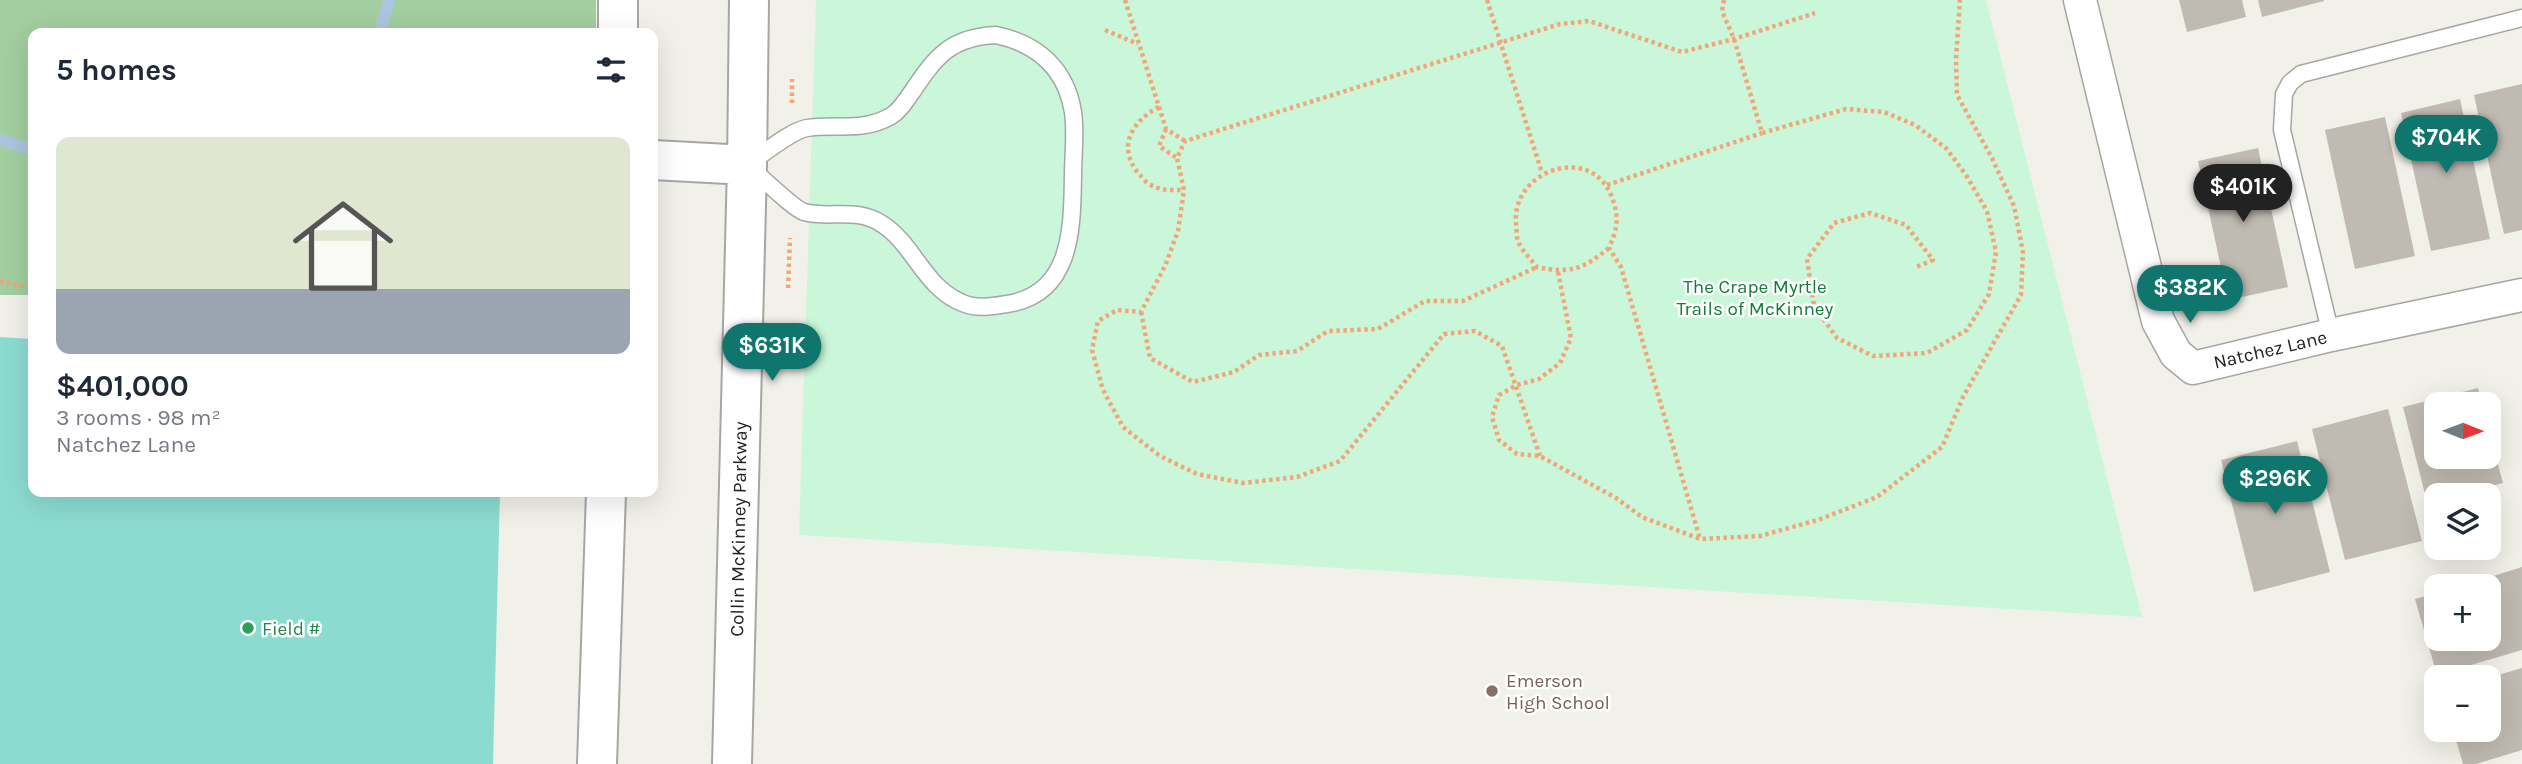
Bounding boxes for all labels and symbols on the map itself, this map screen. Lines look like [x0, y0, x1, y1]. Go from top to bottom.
pin: $704K [2397, 116, 2495, 175]
pin: $401K [2194, 164, 2292, 224]
pin: $382K [2141, 266, 2239, 325]
park label: The Crape Myrtle Trails of McKinney [1677, 276, 1834, 320]
pin: $631K [723, 324, 821, 383]
street label: Natchez Lane [2211, 326, 2329, 374]
north arrow [2424, 392, 2501, 469]
street label: Collin McKinney Parkway [726, 421, 752, 637]
pin: $296K [2226, 456, 2324, 516]
place label: Field # [262, 618, 320, 640]
marker: Field # [240, 620, 256, 636]
place label: Emerson High School [1506, 670, 1610, 714]
marker: Emerson High School [1484, 683, 1500, 699]

